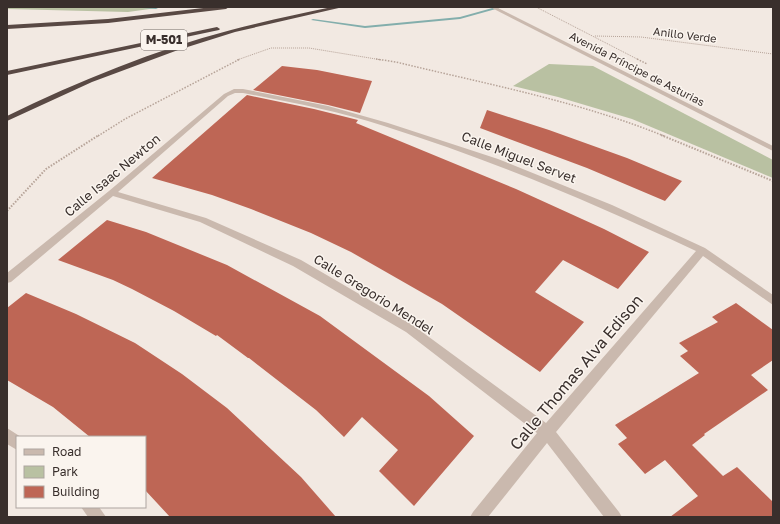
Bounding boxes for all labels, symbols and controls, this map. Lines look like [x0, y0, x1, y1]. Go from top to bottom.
street label: Anillo Verde [653, 24, 718, 45]
street label: Avenida Príncipe de Asturias [567, 29, 707, 108]
road number: M-501 [141, 30, 187, 50]
street label: Calle Miguel Servet [459, 128, 579, 186]
street label: Calle Isaac Newton [61, 130, 163, 220]
street label: Calle Gregorio Mendel [311, 250, 437, 338]
street label: Calle Thomas Alva Edison [505, 290, 647, 454]
legend [16, 436, 146, 508]
text: Road [52, 444, 81, 459]
text: Park [52, 464, 78, 479]
text: Building [52, 484, 100, 499]

